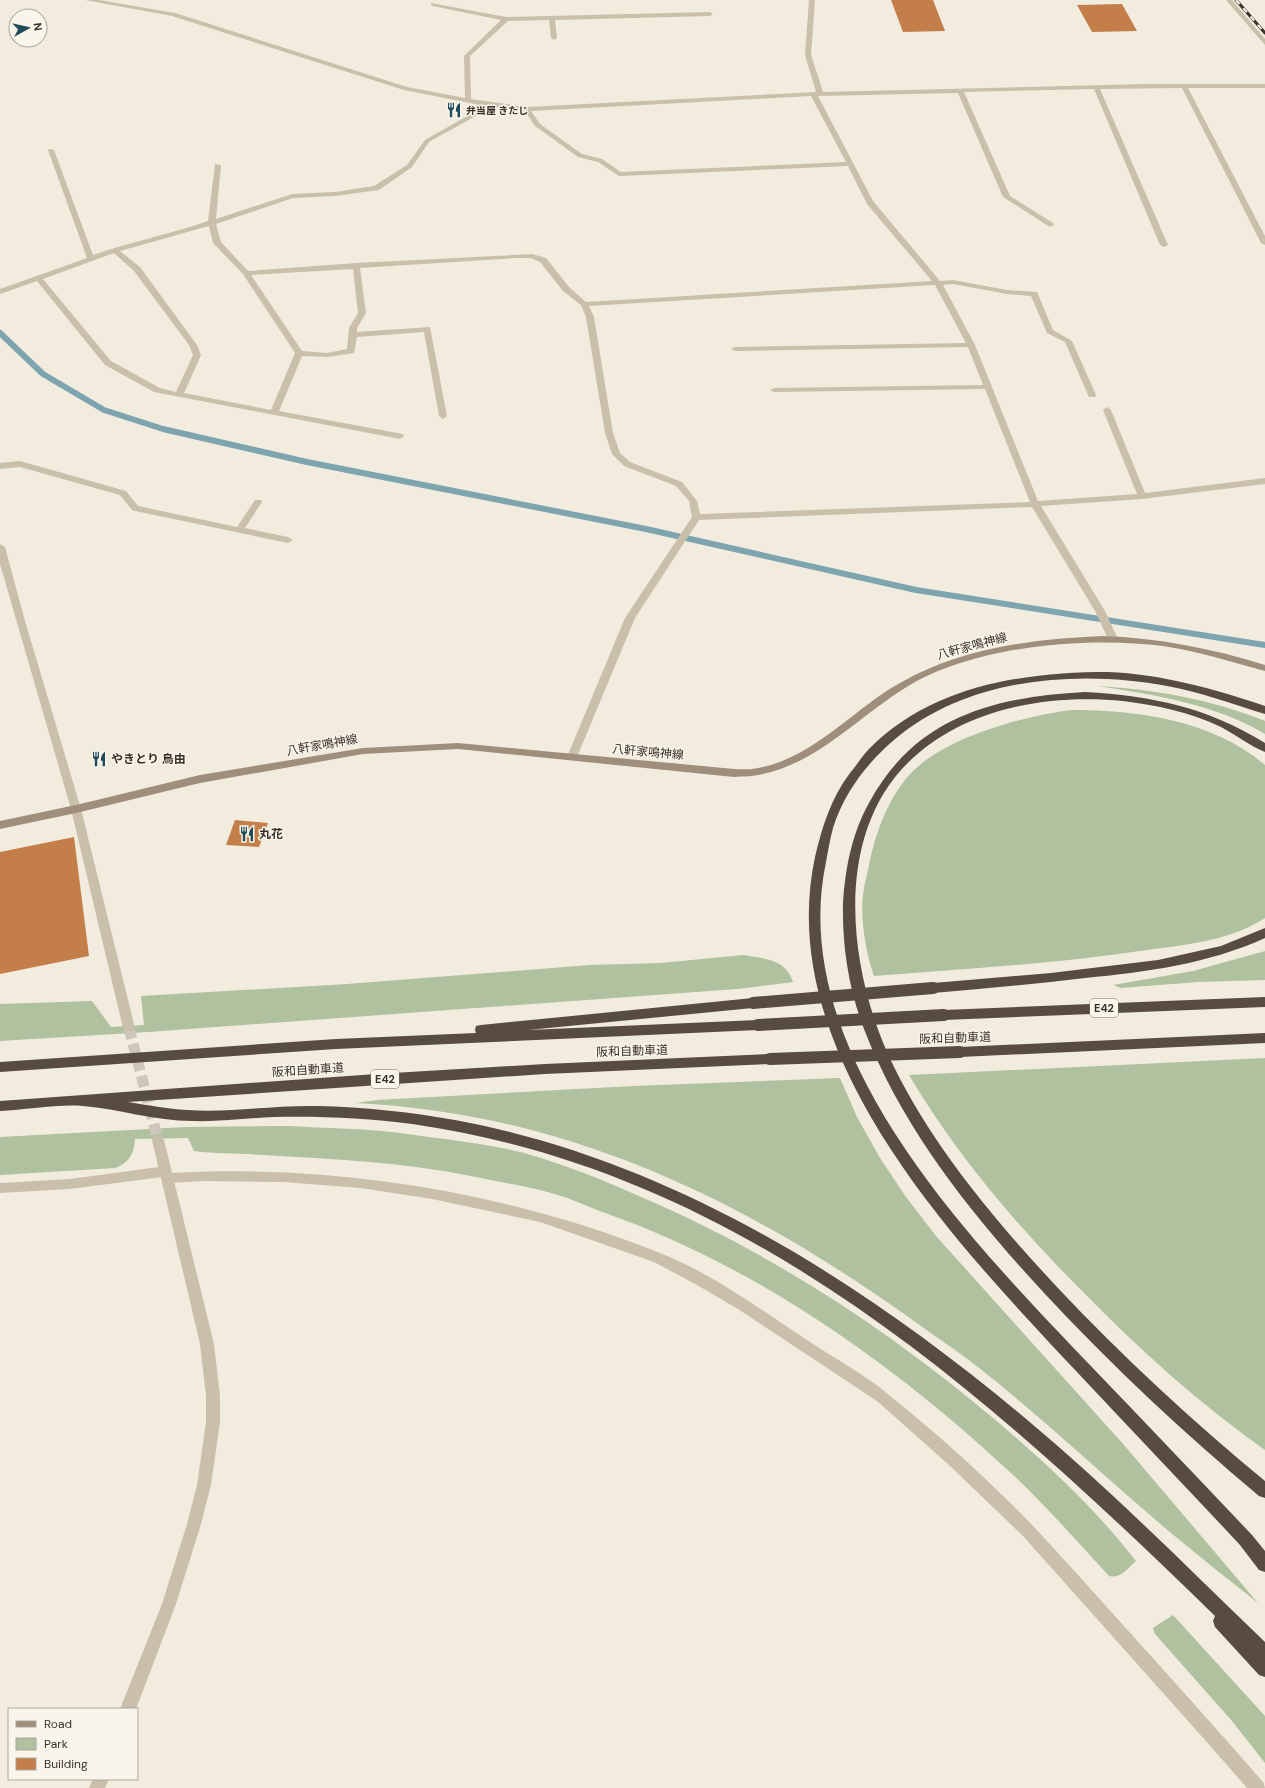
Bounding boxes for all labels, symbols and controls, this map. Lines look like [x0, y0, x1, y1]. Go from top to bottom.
north arrow [8, 8, 48, 48]
text: N [30, 22, 45, 32]
restaurant icon: 弁当屋 きたじ [445, 101, 463, 119]
place label: 弁当屋 きたじ [466, 104, 528, 117]
street label: 八軒家鳴神線 [935, 629, 1009, 663]
street label: 八軒家鳴神線 [285, 731, 359, 759]
street label: 八軒家鳴神線 [611, 741, 685, 763]
restaurant icon: やきとり 鳥由 [90, 750, 108, 768]
place label: やきとり 鳥由 [111, 751, 186, 767]
restaurant icon: 丸花 [238, 825, 256, 843]
place label: 丸花 [259, 826, 283, 842]
road number: E42 [1090, 999, 1118, 1017]
street label: 阪和自動車道 [919, 1029, 991, 1047]
street label: 阪和自動車道 [596, 1042, 668, 1060]
street label: 阪和自動車道 [272, 1060, 344, 1080]
road number: E42 [371, 1070, 399, 1088]
legend [8, 1708, 138, 1780]
text: Road [44, 1716, 72, 1732]
text: Park [44, 1736, 68, 1752]
text: Building [44, 1756, 88, 1772]

